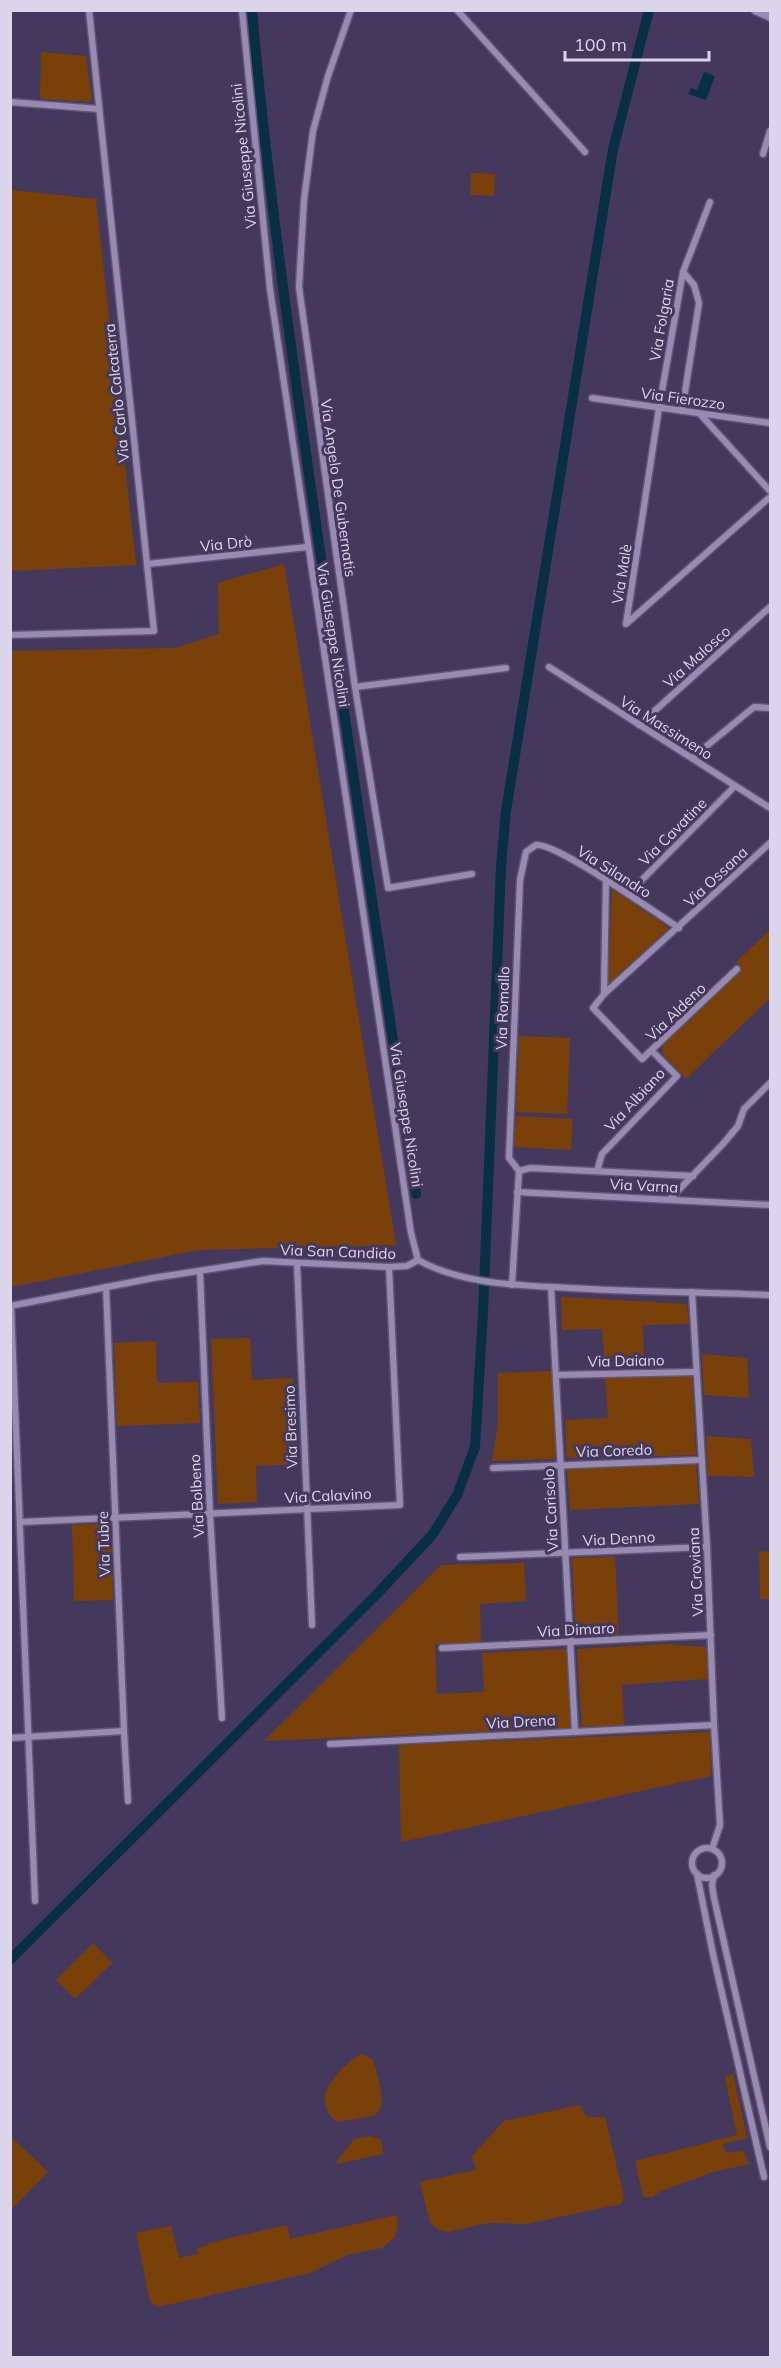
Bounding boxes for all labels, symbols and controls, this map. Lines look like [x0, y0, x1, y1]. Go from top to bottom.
scale bar [565, 24, 709, 62]
text: 100 m [574, 33, 627, 56]
street label: Via Giuseppe Nicolini [226, 82, 261, 230]
street label: Via Folgaria [645, 277, 678, 363]
street label: Via Carlo Calcaterra [100, 323, 133, 463]
street label: Via Fierozzo [640, 383, 726, 414]
street label: Via Angelo De Gubernatis [317, 398, 360, 578]
street label: Via Drò [199, 531, 253, 556]
street label: Via Malè [607, 543, 636, 605]
street label: Via Giuseppe Nicolini [313, 561, 354, 708]
street label: Via Malosco [659, 621, 734, 692]
street label: Via Massimeno [616, 691, 716, 764]
street label: Via Cavatine [635, 794, 711, 870]
street label: Via Silandro [574, 841, 655, 902]
street label: Via Ossana [680, 842, 751, 911]
street label: Via Romallo [492, 966, 513, 1050]
street label: Via Aldeno [642, 978, 710, 1045]
street label: Via Giuseppe Nicolini [386, 1041, 427, 1188]
street label: Via Albiano [600, 1064, 669, 1136]
street label: Via Varna [609, 1174, 679, 1197]
street label: Via San Candido [280, 1240, 396, 1263]
street label: Via Daiano [587, 1350, 665, 1371]
street label: Via Bresimo [280, 1385, 301, 1469]
street label: Via Coredo [576, 1440, 652, 1461]
street label: Via Bolbeno [185, 1454, 208, 1538]
street label: Via Carisolo [539, 1468, 562, 1552]
street label: Via Calavino [284, 1484, 372, 1507]
street label: Via Tubre [93, 1511, 114, 1577]
street label: Via Denno [582, 1527, 656, 1550]
street label: Via Croviana [684, 1527, 707, 1617]
street label: Via Dimaro [537, 1618, 615, 1641]
street label: Via Drena [486, 1710, 556, 1733]

